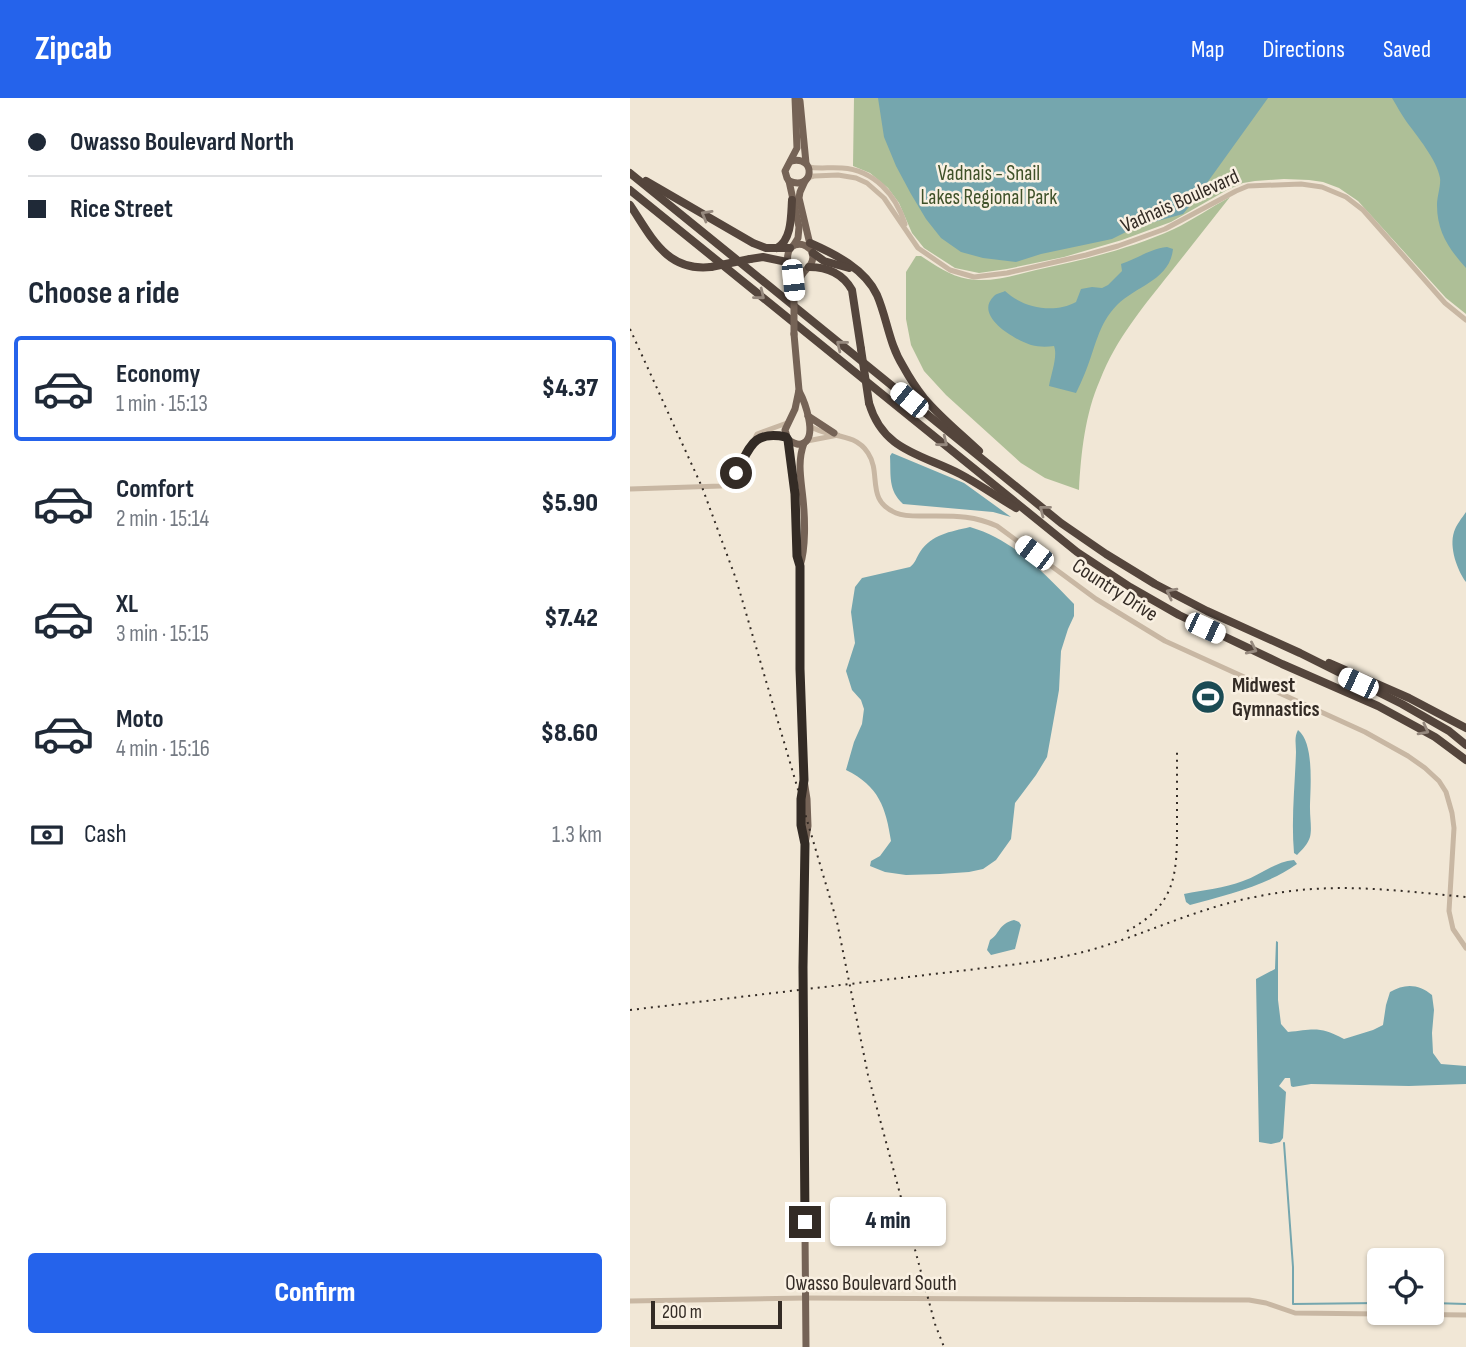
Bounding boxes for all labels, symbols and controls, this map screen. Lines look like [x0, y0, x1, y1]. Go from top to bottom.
text: Zipcab [35, 29, 112, 69]
text: Map [1191, 35, 1224, 64]
text: Directions [1262, 35, 1345, 64]
text: Saved [1383, 35, 1431, 64]
text: Owasso Boulevard North [70, 127, 294, 158]
park label: Vadnais - Snail Lakes Regional Park [921, 161, 1057, 210]
street label: Vadnais Boulevard [1117, 164, 1243, 238]
text: Rice Street [70, 194, 173, 225]
one-way arrow [700, 210, 713, 223]
car [781, 258, 806, 302]
text: Choose a ride [28, 274, 180, 313]
one-way arrow [752, 287, 765, 299]
one-way arrow [836, 341, 849, 353]
icon: car [32, 357, 95, 420]
text: Economy [116, 359, 200, 390]
text: $4.37 [542, 373, 598, 404]
car [887, 379, 932, 421]
text: 1 min · 15:13 [116, 390, 208, 418]
one-way arrow [934, 434, 947, 446]
route start [720, 457, 752, 489]
icon: car [32, 472, 95, 535]
text: Comfort [116, 474, 194, 505]
text: $5.90 [541, 488, 598, 519]
text: 2 min · 15:14 [116, 505, 209, 533]
one-way arrow [1039, 505, 1052, 518]
car [1011, 532, 1058, 574]
street label: Country Drive [1067, 553, 1163, 627]
icon: car [32, 587, 95, 650]
one-way arrow [1166, 588, 1178, 601]
text: XL [116, 589, 138, 620]
text: $7.42 [544, 603, 598, 634]
car [1182, 610, 1229, 646]
text: 3 min · 15:15 [116, 620, 209, 648]
one-way arrow [1245, 641, 1257, 655]
car [1335, 665, 1382, 701]
place label: Midwest Gymnastics [1232, 673, 1320, 722]
sports icon: Midwest Gymnastics [1189, 678, 1227, 716]
icon: car [32, 702, 95, 765]
text: Moto [116, 704, 164, 735]
text: $8.60 [541, 718, 598, 749]
one-way arrow [1416, 722, 1429, 736]
text: 4 min · 15:16 [116, 735, 210, 763]
icon: cash [28, 816, 66, 854]
text: Cash [84, 819, 127, 850]
text: 1.3 km [552, 821, 602, 849]
callout: 4 min [830, 1198, 945, 1246]
route end [789, 1206, 821, 1238]
text: 4 min [865, 1207, 911, 1235]
map controls [1367, 1248, 1444, 1325]
button: locate [1367, 1248, 1444, 1325]
button: Confirm [28, 1253, 602, 1333]
street label: Owasso Boulevard South [785, 1271, 957, 1296]
scale bar [651, 1298, 782, 1330]
text: 200 m [662, 1301, 702, 1324]

